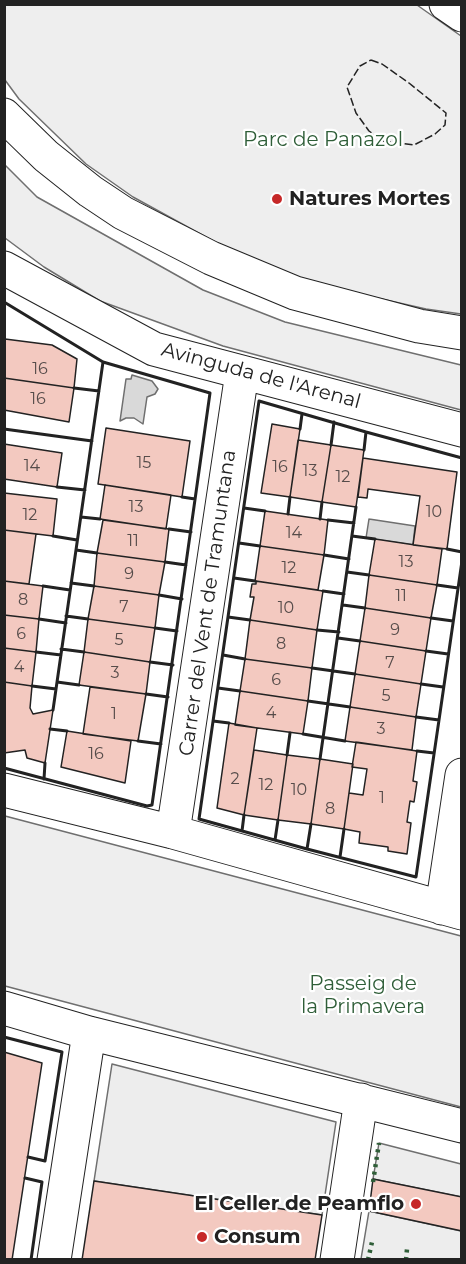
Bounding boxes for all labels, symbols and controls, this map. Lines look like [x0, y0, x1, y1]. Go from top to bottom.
park label: Parc de Panazol [243, 128, 403, 152]
place label: Natures Mortes [289, 187, 450, 211]
marker: Natures Mortes [270, 192, 284, 206]
street label: Avinguda de l'Arenal [159, 338, 363, 414]
house number: 16 [32, 359, 48, 379]
house number: 16 [30, 389, 46, 409]
street label: Carrer del Vent de Tramuntana [175, 448, 241, 758]
house number: 15 [137, 453, 151, 473]
house number: 14 [24, 456, 40, 476]
house number: 16 [272, 457, 288, 477]
house number: 13 [303, 461, 317, 481]
house number: 12 [336, 467, 350, 487]
house number: 13 [129, 497, 143, 517]
house number: 10 [426, 502, 442, 522]
house number: 12 [23, 505, 37, 525]
house number: 14 [286, 523, 302, 543]
house number: 11 [127, 531, 139, 551]
house number: 13 [399, 552, 413, 572]
house number: 12 [282, 558, 296, 578]
house number: 9 [124, 564, 134, 584]
house number: 11 [395, 586, 407, 606]
house number: 8 [18, 590, 28, 610]
house number: 7 [119, 597, 129, 617]
house number: 10 [278, 598, 294, 618]
house number: 9 [390, 620, 400, 640]
house number: 6 [16, 624, 26, 644]
house number: 5 [114, 630, 124, 650]
house number: 8 [276, 634, 286, 654]
house number: 7 [385, 653, 395, 673]
house number: 4 [14, 657, 24, 677]
house number: 3 [110, 663, 120, 683]
house number: 6 [271, 670, 281, 690]
house number: 5 [381, 686, 391, 706]
house number: 4 [266, 703, 276, 723]
house number: 1 [111, 704, 117, 724]
house number: 3 [376, 719, 386, 739]
house number: 16 [88, 744, 104, 764]
house number: 2 [230, 769, 240, 789]
house number: 12 [259, 775, 273, 795]
house number: 10 [291, 780, 307, 800]
house number: 1 [379, 788, 385, 808]
house number: 8 [325, 799, 335, 819]
park label: Passeig de la Primavera [301, 972, 425, 1019]
place label: El Celler de Peamflo [194, 1192, 404, 1216]
marker: El Celler de Peamflo [409, 1197, 423, 1211]
place label: Consum [214, 1225, 300, 1249]
marker: Consum [195, 1230, 209, 1244]

